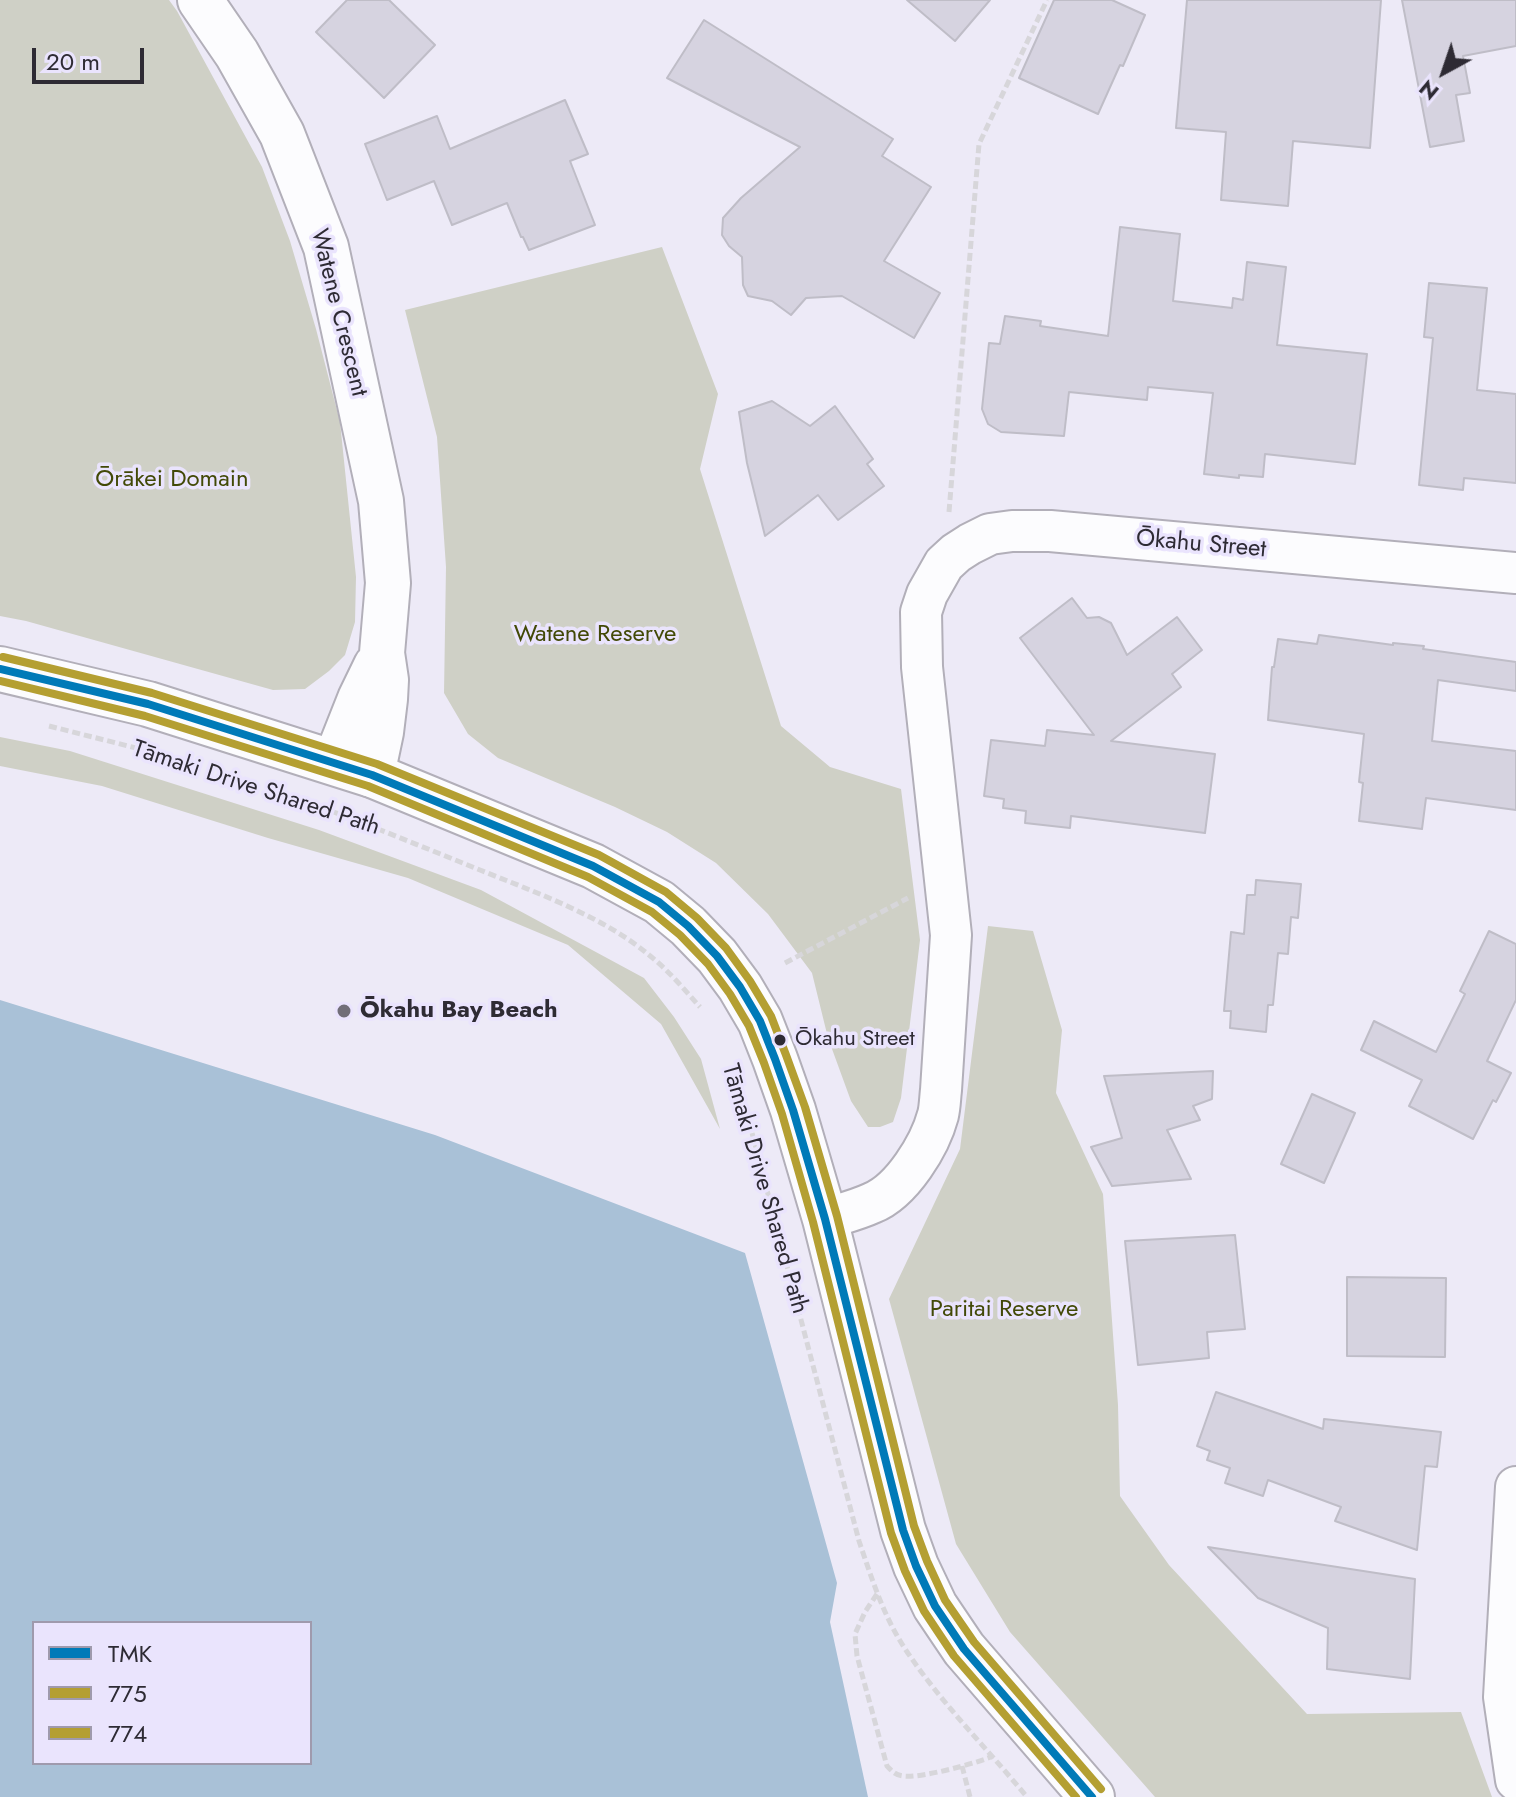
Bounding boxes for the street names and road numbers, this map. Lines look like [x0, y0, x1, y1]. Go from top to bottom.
street label: Watene Crescent [303, 226, 373, 400]
street label: Ōkahu Street [1135, 525, 1267, 565]
street label: Tāmaki Drive Shared Path [129, 735, 383, 843]
street label: Tāmaki Drive Shared Path [715, 1061, 813, 1317]

